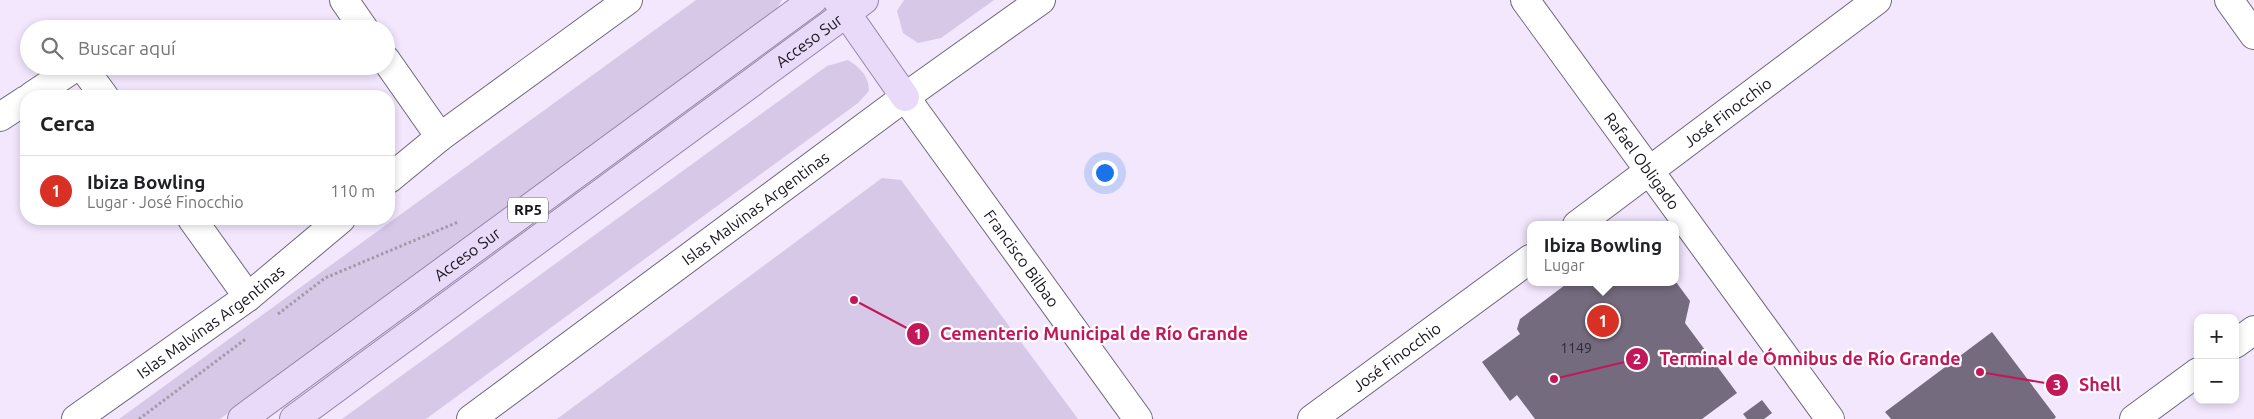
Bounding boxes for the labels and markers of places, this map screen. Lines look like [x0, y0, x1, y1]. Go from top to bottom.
pin: 1 [1587, 302, 1619, 340]
callout: Cementerio Municipal de Río Grande [905, 318, 1259, 351]
callout: Terminal de Ómnibus de Río Grande [1625, 342, 1971, 375]
callout: Shell [2044, 368, 2131, 401]

